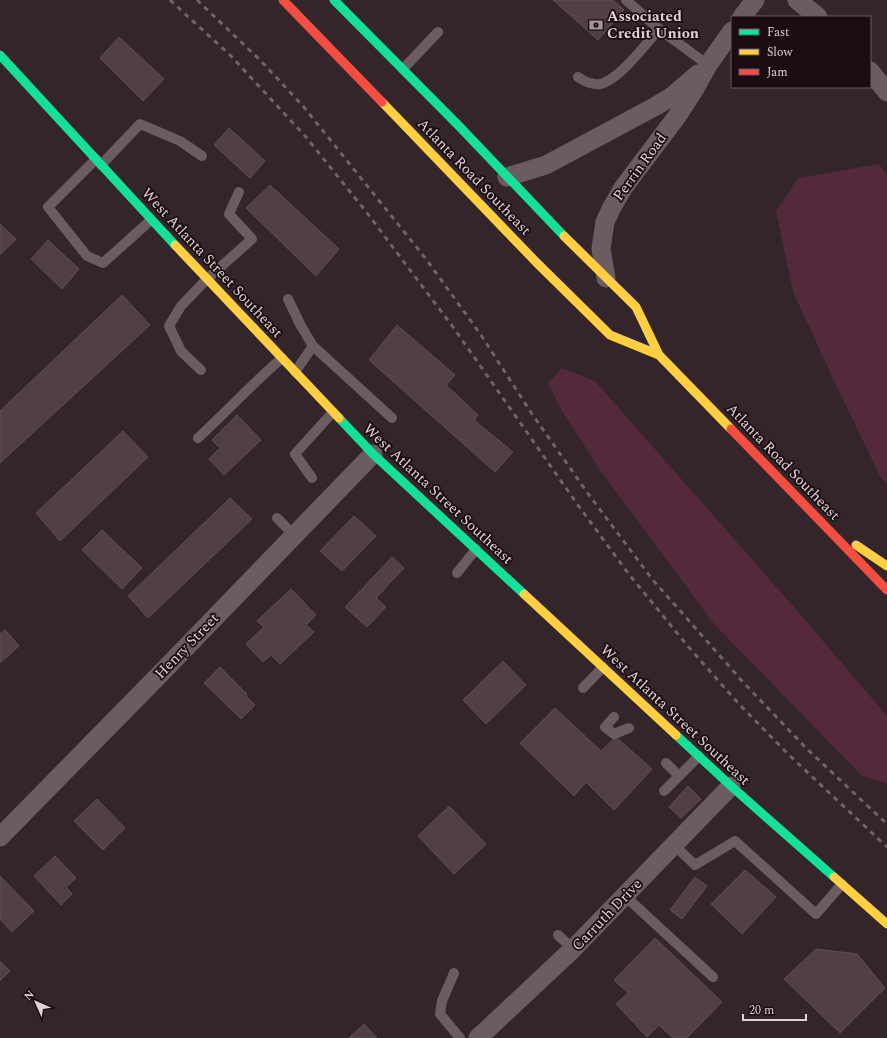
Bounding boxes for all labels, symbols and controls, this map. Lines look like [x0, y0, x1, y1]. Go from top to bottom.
place label: Associated Credit Union [607, 5, 699, 45]
legend [731, 16, 871, 88]
bank icon: Associated Credit Union [588, 17, 604, 33]
text: Fast [767, 23, 789, 42]
text: Slow [767, 43, 793, 62]
text: Jam [767, 63, 788, 82]
street label: Atlanta Road Southeast [412, 113, 536, 241]
street label: Perrin Road [607, 128, 673, 206]
street label: West Atlanta Street Southeast [136, 183, 288, 343]
street label: Atlanta Road Southeast [721, 398, 845, 526]
street label: West Atlanta Street Southeast [358, 418, 518, 570]
street label: Henry Street [149, 608, 225, 684]
street label: West Atlanta Street Southeast [595, 639, 755, 791]
street label: Carruth Drive [566, 874, 648, 956]
north arrow [16, 982, 56, 1022]
text: N [20, 986, 38, 1004]
scale bar [743, 996, 806, 1022]
text: 20 m [749, 1001, 774, 1020]

